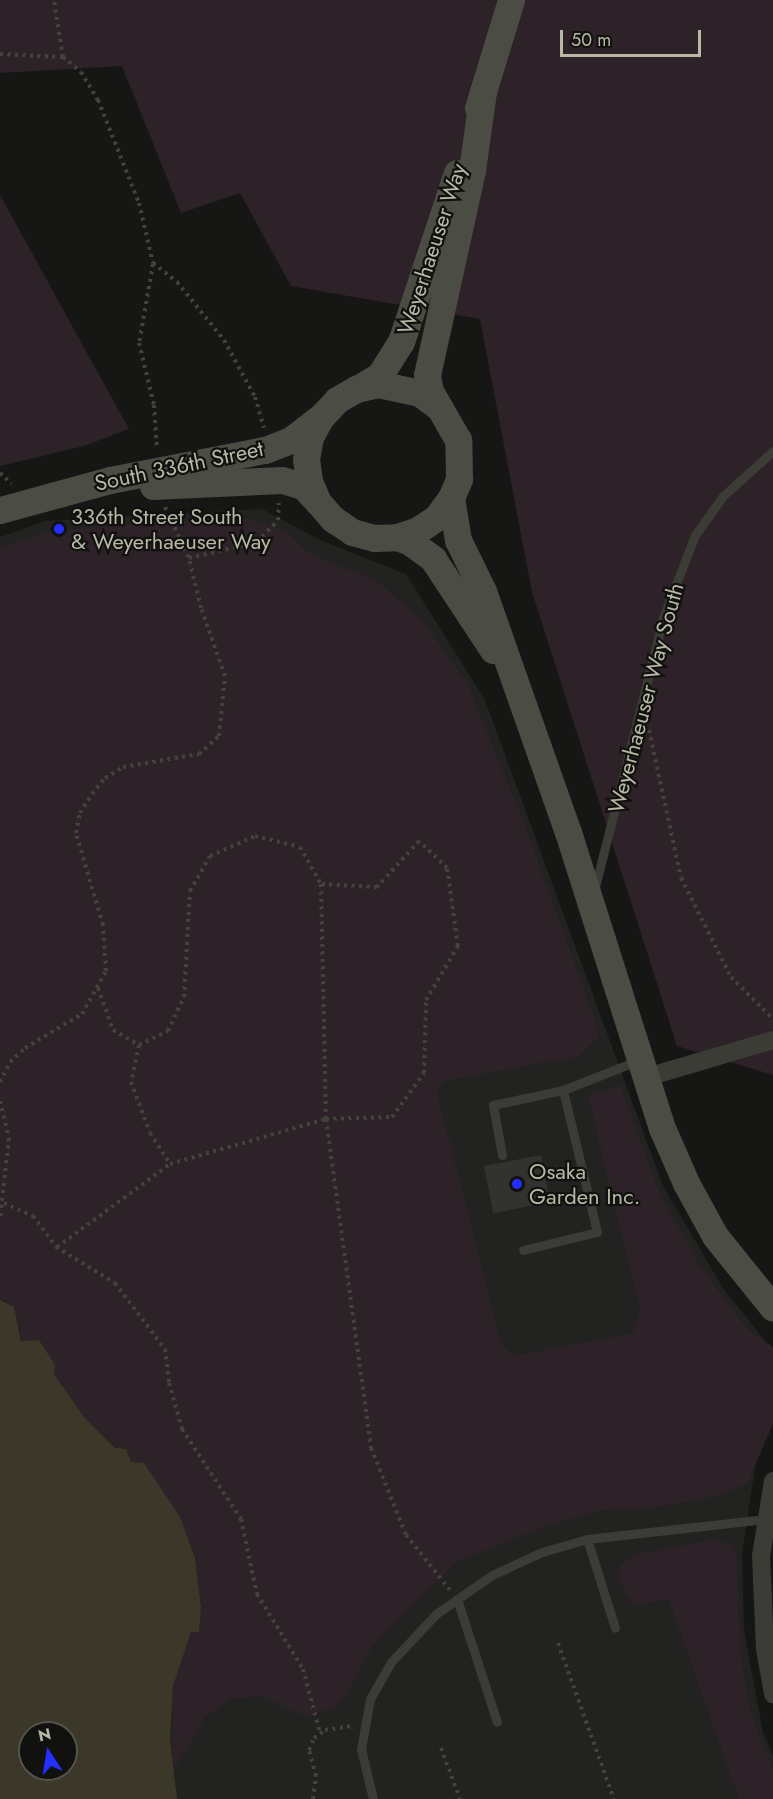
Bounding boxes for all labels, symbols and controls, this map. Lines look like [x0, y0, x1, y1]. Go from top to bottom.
scale bar [563, 18, 704, 56]
text: 50 m [571, 27, 611, 53]
street label: Weyerhaeuser Way [392, 160, 472, 338]
street label: South 336th Street [92, 435, 266, 497]
place label: 336th Street South & Weyerhaeuser Way [71, 503, 271, 554]
marker: 336th Street South & Weyerhaeuser Way [52, 522, 66, 536]
street label: Weyerhaeuser Way South [603, 580, 689, 816]
place label: Osaka Garden Inc. [529, 1158, 640, 1210]
marker: Osaka Garden Inc. [510, 1177, 524, 1191]
north arrow [18, 1721, 78, 1781]
text: N [36, 1722, 53, 1747]

